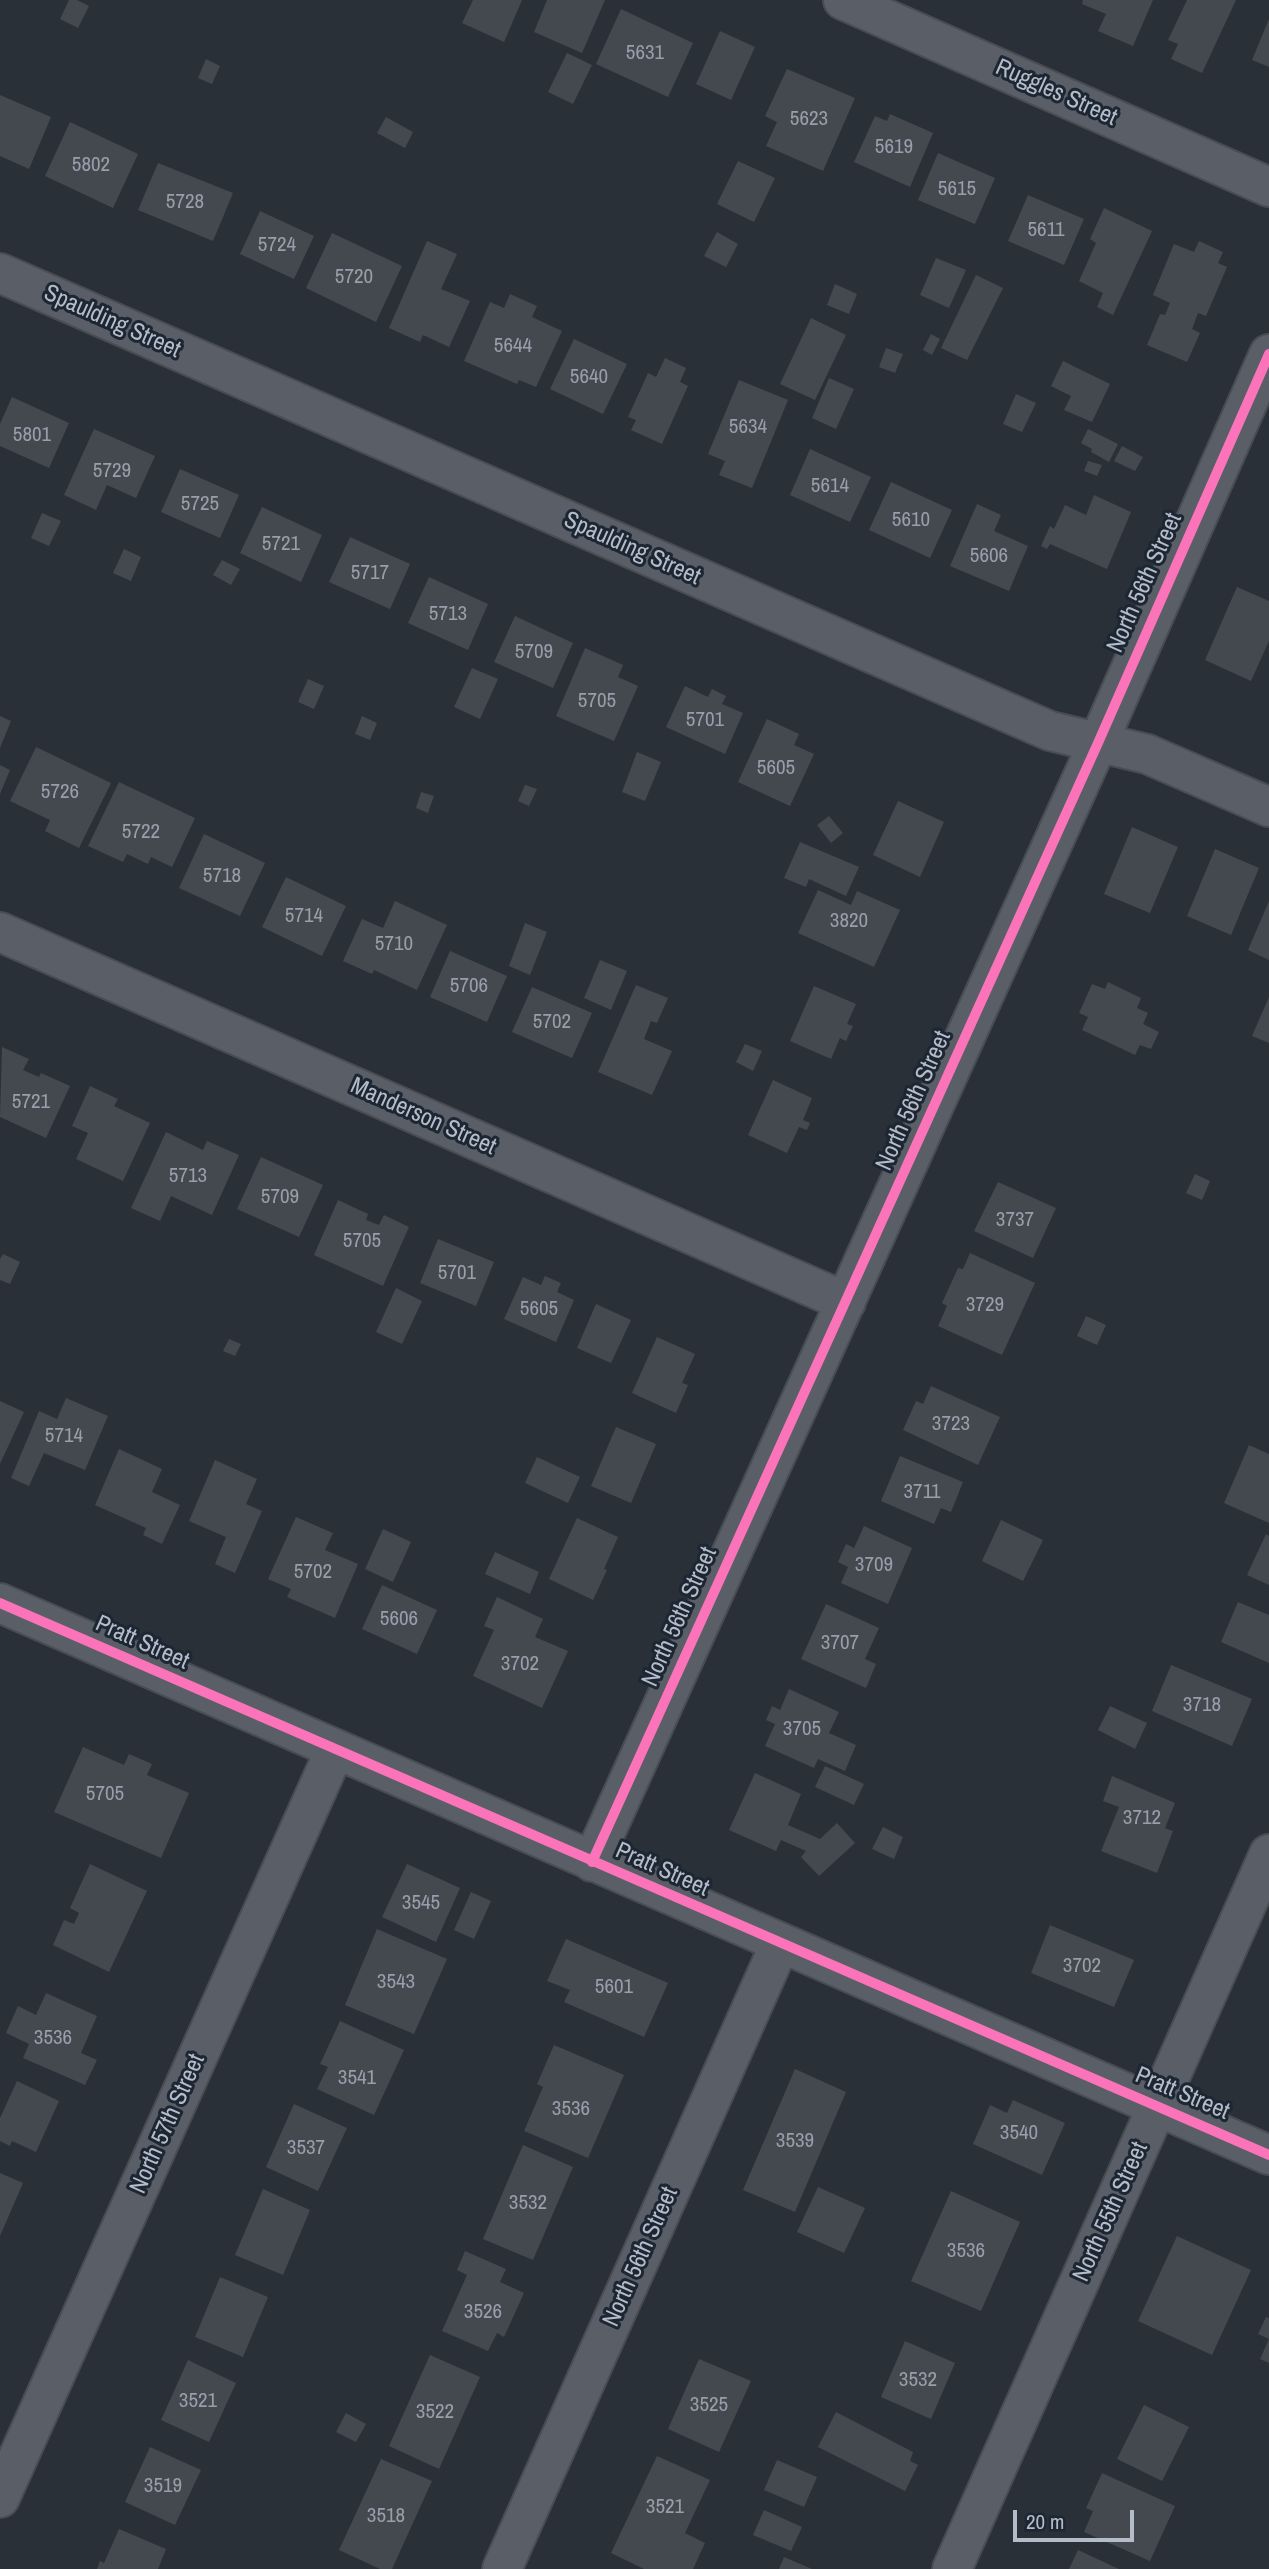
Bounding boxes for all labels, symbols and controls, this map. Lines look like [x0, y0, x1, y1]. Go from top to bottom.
house number: 5631 [626, 40, 664, 66]
street label: Ruggles Street [991, 53, 1121, 133]
house number: 5623 [790, 106, 828, 132]
house number: 5619 [875, 134, 913, 160]
house number: 5802 [72, 152, 110, 178]
house number: 5615 [938, 176, 976, 202]
house number: 5728 [166, 189, 204, 215]
house number: 5611 [1027, 217, 1065, 243]
house number: 5724 [258, 232, 296, 258]
house number: 5720 [335, 264, 373, 290]
street label: Spaulding Street [39, 279, 185, 365]
house number: 5644 [494, 333, 532, 359]
house number: 5640 [570, 364, 608, 390]
house number: 5634 [729, 414, 767, 440]
house number: 5801 [13, 422, 51, 448]
house number: 5729 [93, 458, 131, 484]
house number: 5614 [811, 473, 849, 499]
house number: 5725 [181, 491, 219, 517]
street label: Spaulding Street [559, 506, 705, 592]
house number: 5610 [892, 507, 930, 533]
street label: North 56th Street [1101, 509, 1189, 657]
house number: 5721 [262, 531, 300, 557]
house number: 5606 [970, 543, 1008, 569]
house number: 5717 [351, 560, 389, 586]
house number: 5713 [429, 601, 467, 627]
house number: 5709 [515, 639, 553, 665]
house number: 5705 [578, 688, 616, 714]
house number: 5701 [686, 707, 724, 733]
house number: 5605 [757, 755, 795, 781]
house number: 5726 [41, 779, 79, 805]
house number: 5722 [122, 819, 160, 845]
house number: 5718 [203, 863, 241, 889]
house number: 5714 [285, 903, 323, 929]
house number: 3820 [830, 908, 868, 934]
house number: 5710 [375, 931, 413, 957]
house number: 5706 [450, 973, 488, 999]
house number: 5702 [533, 1009, 571, 1035]
street label: North 56th Street [870, 1027, 958, 1175]
street label: Manderson Street [346, 1072, 500, 1162]
house number: 5721 [12, 1089, 50, 1115]
house number: 5713 [169, 1163, 207, 1189]
house number: 5709 [261, 1184, 299, 1210]
house number: 3737 [996, 1207, 1034, 1233]
house number: 5705 [343, 1228, 381, 1254]
house number: 5701 [438, 1260, 476, 1286]
house number: 3729 [966, 1292, 1004, 1318]
house number: 5605 [520, 1296, 558, 1322]
house number: 3723 [932, 1411, 970, 1437]
house number: 5714 [45, 1423, 83, 1449]
house number: 3711 [903, 1479, 941, 1505]
street label: North 56th Street [636, 1543, 724, 1691]
house number: 3709 [855, 1552, 893, 1578]
house number: 5702 [294, 1559, 332, 1585]
house number: 5606 [380, 1606, 418, 1632]
street label: Pratt Street [91, 1610, 193, 1676]
house number: 3707 [821, 1630, 859, 1656]
house number: 3702 [501, 1651, 539, 1677]
house number: 3718 [1183, 1692, 1221, 1718]
house number: 3705 [783, 1716, 821, 1742]
house number: 5705 [86, 1781, 124, 1807]
house number: 3712 [1123, 1805, 1161, 1831]
street label: Pratt Street [611, 1837, 713, 1903]
house number: 3545 [402, 1890, 440, 1916]
house number: 3702 [1063, 1953, 1101, 1979]
house number: 3543 [377, 1969, 415, 1995]
house number: 5601 [595, 1974, 633, 2000]
house number: 3536 [34, 2025, 72, 2051]
street label: North 57th Street [124, 2050, 212, 2198]
street label: Pratt Street [1131, 2061, 1233, 2127]
house number: 3541 [338, 2065, 376, 2091]
house number: 3536 [552, 2096, 590, 2122]
house number: 3540 [1000, 2120, 1038, 2146]
house number: 3539 [776, 2128, 814, 2154]
house number: 3537 [287, 2135, 325, 2161]
street label: North 55th Street [1067, 2138, 1155, 2286]
street label: North 56th Street [597, 2183, 685, 2331]
house number: 3532 [509, 2190, 547, 2216]
house number: 3536 [947, 2238, 985, 2264]
house number: 3526 [464, 2299, 502, 2325]
house number: 3532 [899, 2367, 937, 2393]
house number: 3521 [179, 2388, 217, 2414]
house number: 3525 [690, 2392, 728, 2418]
house number: 3522 [416, 2399, 454, 2425]
house number: 3519 [144, 2473, 182, 2499]
house number: 3521 [646, 2494, 684, 2520]
scale bar [1017, 2496, 1138, 2540]
house number: 3518 [367, 2503, 405, 2529]
text: 20 m [1026, 2507, 1064, 2536]

